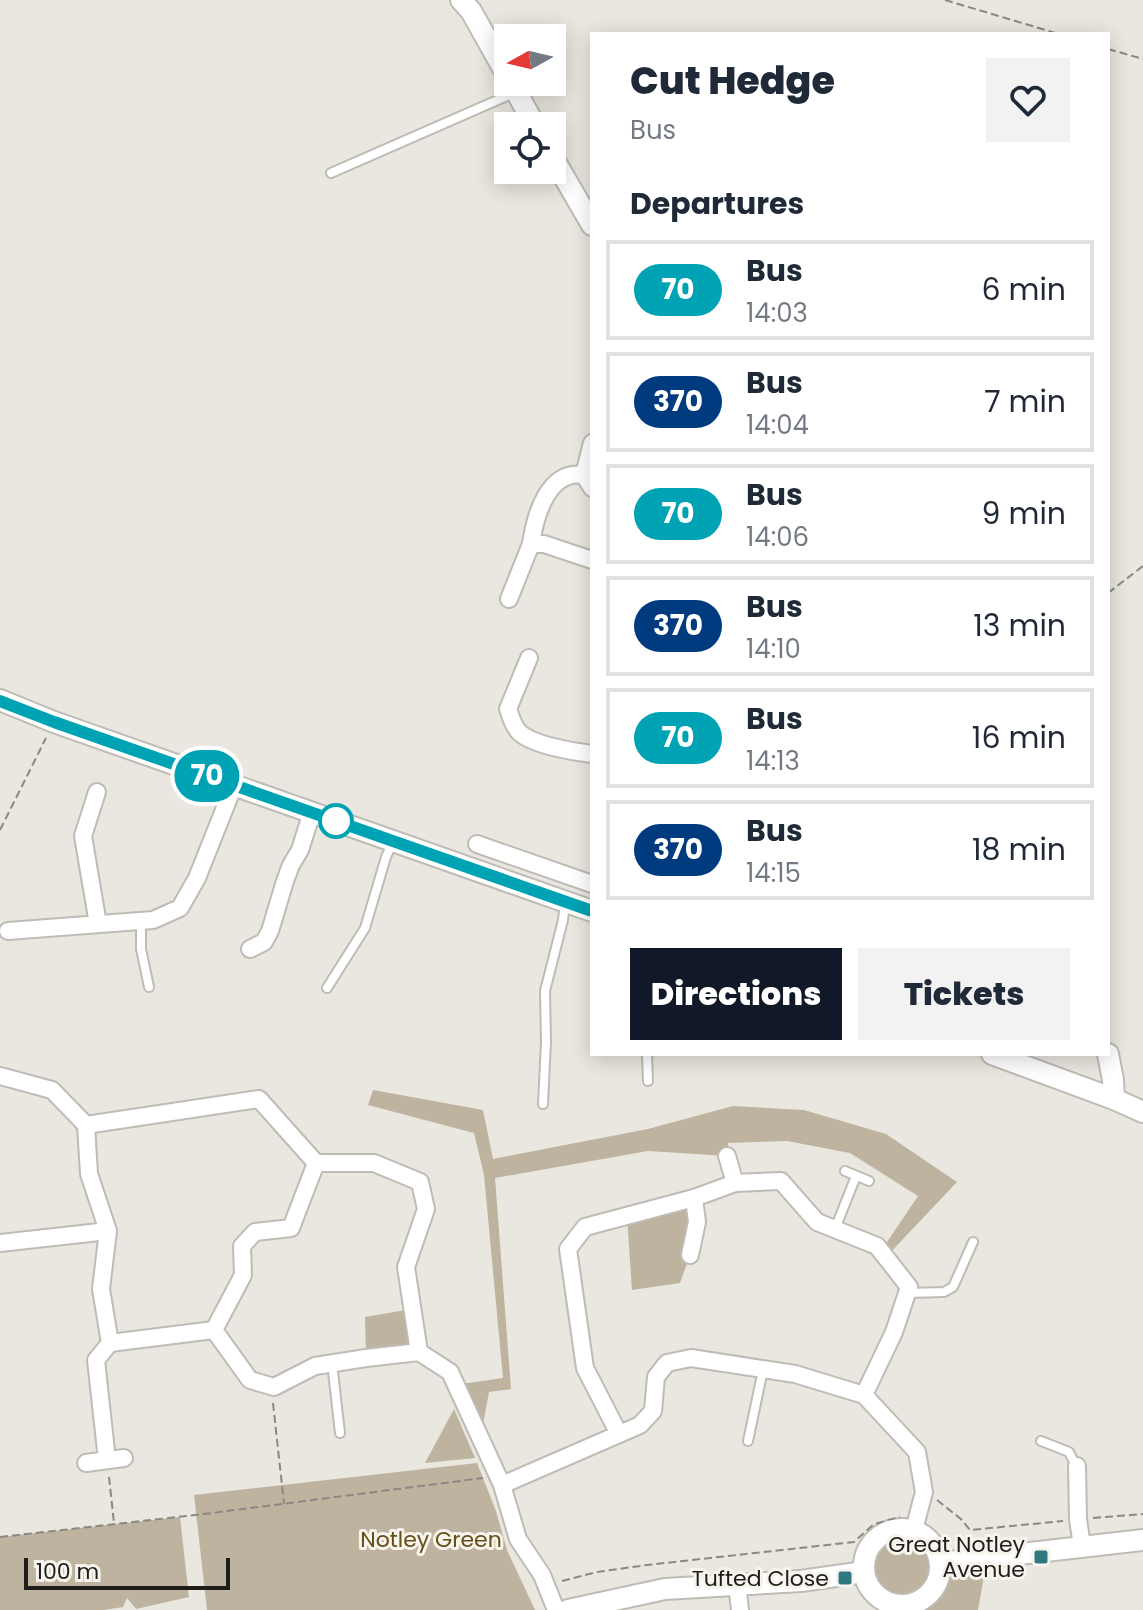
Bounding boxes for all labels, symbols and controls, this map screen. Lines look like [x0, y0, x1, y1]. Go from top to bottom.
north arrow [494, 24, 566, 96]
map controls [494, 24, 566, 184]
text: Cut Hedge [630, 54, 835, 107]
button: heart [986, 58, 1070, 142]
button: locate [494, 112, 566, 184]
text: Bus [630, 112, 676, 148]
text: Departures [630, 182, 804, 225]
text: Bus [746, 249, 803, 292]
text: 6 min [981, 268, 1066, 311]
text: 70 [661, 270, 695, 309]
text: 14:03 [746, 295, 808, 331]
text: Bus [746, 361, 803, 404]
text: 7 min [984, 380, 1066, 423]
text: 370 [653, 382, 703, 421]
text: 14:04 [746, 407, 809, 443]
text: Bus [746, 473, 803, 516]
text: 9 min [982, 492, 1066, 535]
text: 70 [661, 494, 695, 533]
text: 14:06 [746, 519, 809, 555]
text: Bus [746, 585, 803, 628]
text: 13 min [973, 604, 1066, 647]
text: 370 [653, 606, 703, 645]
text: 14:10 [746, 631, 801, 667]
text: Bus [746, 697, 803, 740]
text: 16 min [972, 716, 1066, 759]
text: 70 [661, 718, 695, 757]
text: 14:13 [746, 743, 800, 779]
line badge: 70 [171, 750, 243, 802]
text: 70 [190, 756, 224, 795]
unlabelled marker [319, 804, 353, 838]
text: Bus [746, 809, 803, 852]
text: 18 min [972, 828, 1066, 871]
text: 370 [653, 830, 703, 869]
text: 14:15 [746, 855, 801, 891]
button: Directions [630, 948, 842, 1040]
button: Tickets [858, 948, 1070, 1040]
park label: Notley Green [360, 1524, 502, 1555]
place label: Great Notley Avenue [888, 1529, 1026, 1585]
marker: Great Notley Avenue [1032, 1548, 1050, 1566]
scale bar [24, 1554, 230, 1590]
text: 100 m [36, 1556, 99, 1587]
place label: Tufted Close [692, 1563, 829, 1594]
marker: Tufted Close [836, 1569, 854, 1587]

